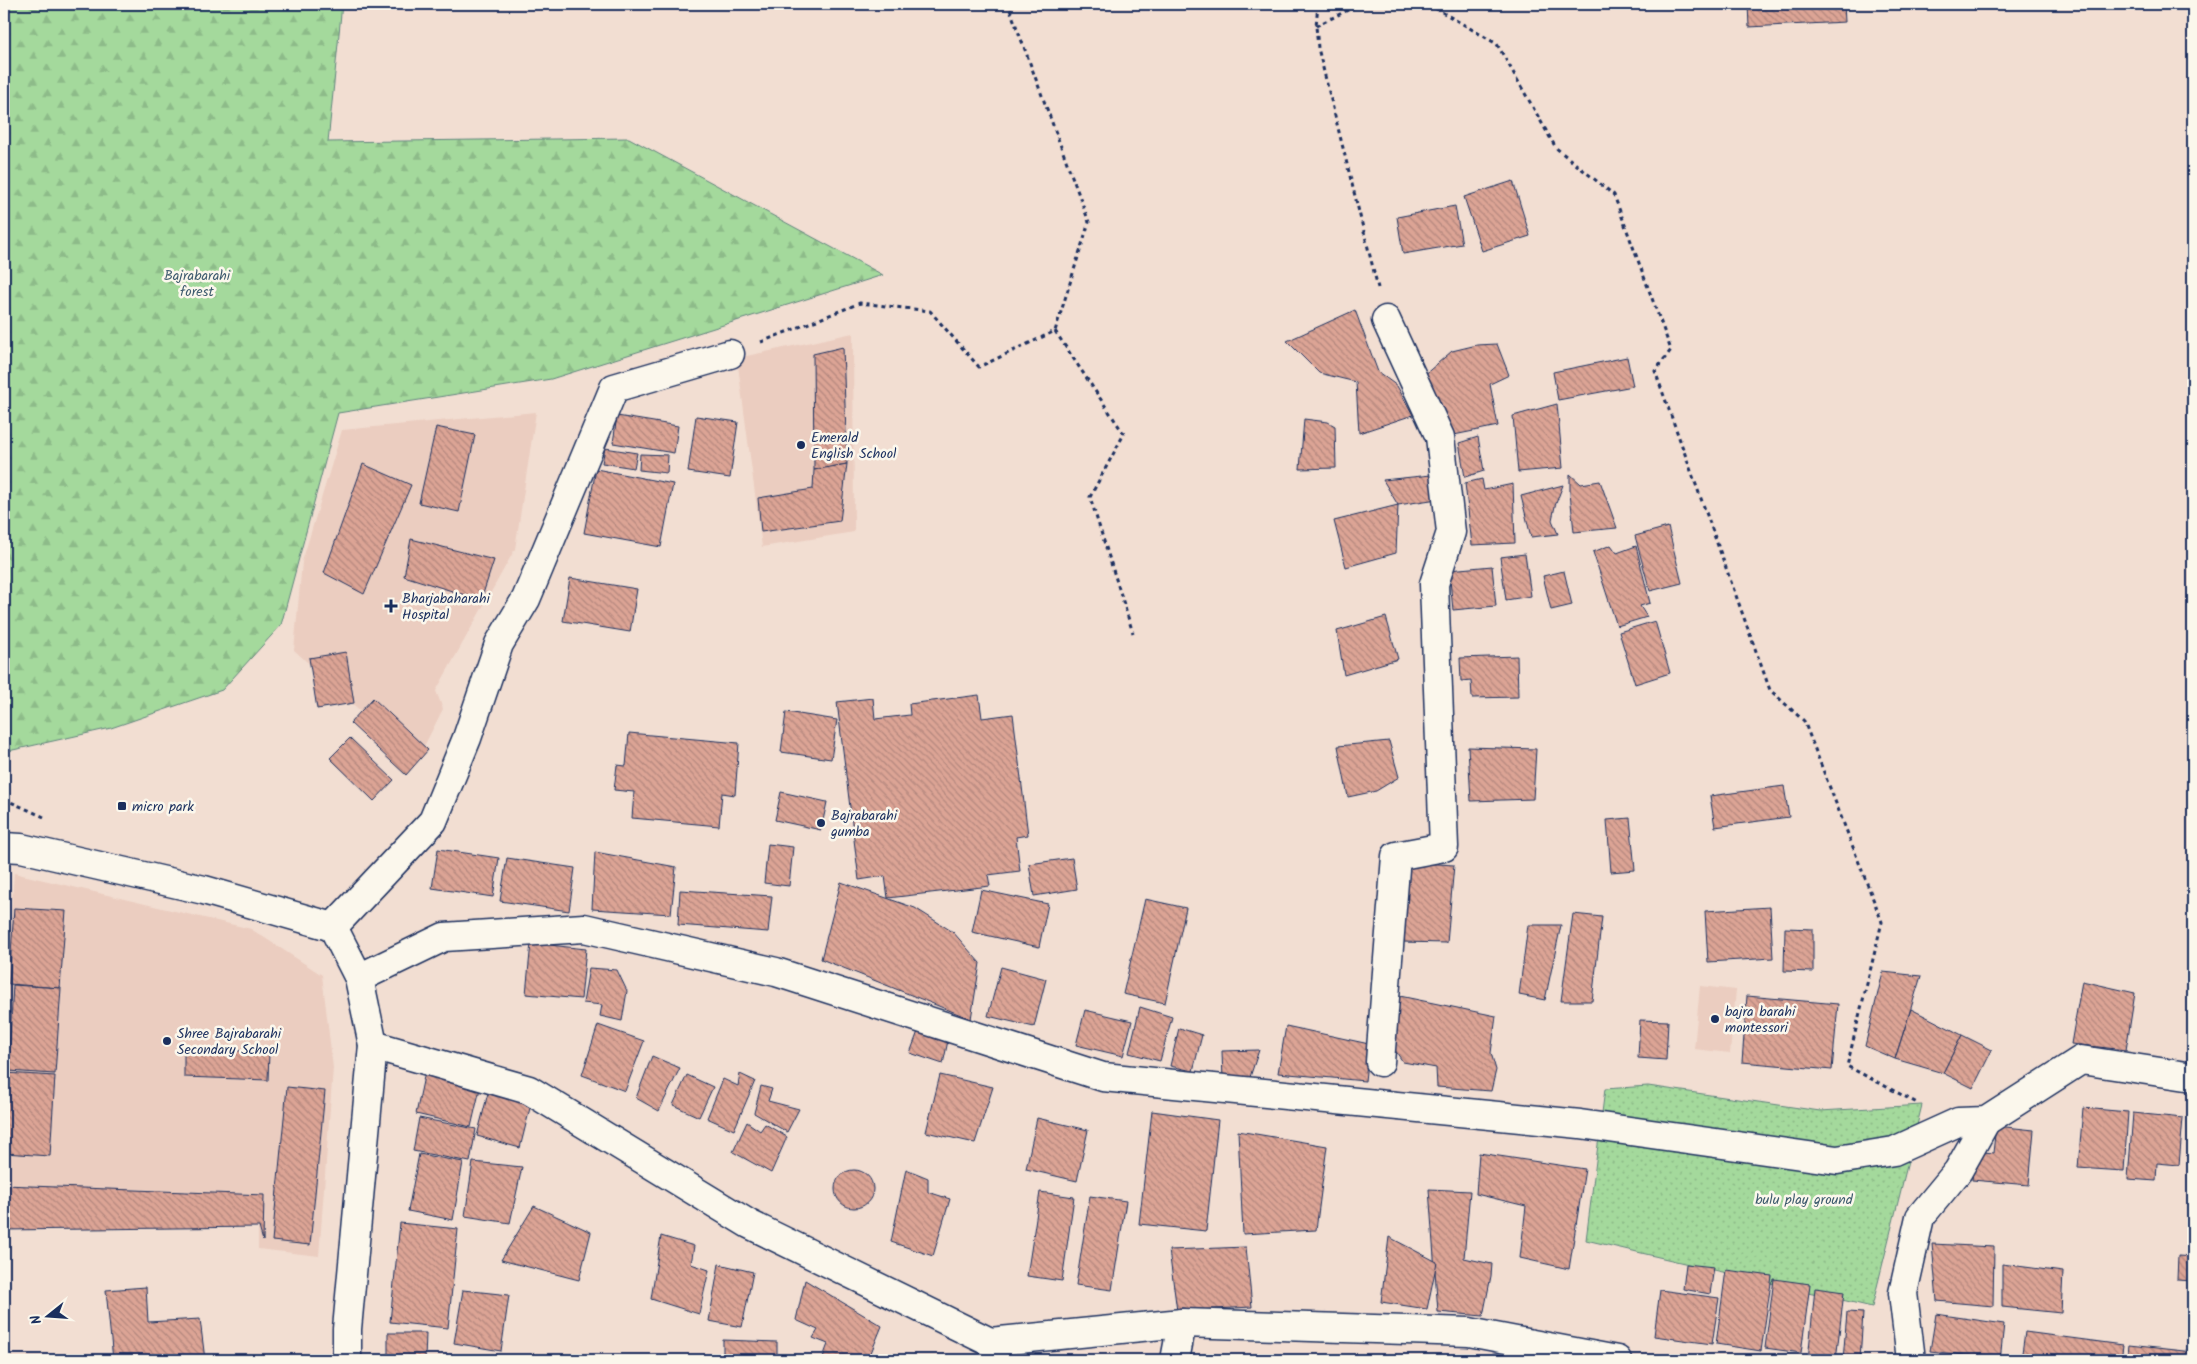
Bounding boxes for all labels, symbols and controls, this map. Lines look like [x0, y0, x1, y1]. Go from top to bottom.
park label: Bajrabarahi forest [164, 265, 231, 303]
place label: Emerald English School [811, 427, 897, 465]
marker: Emerald English School [795, 439, 807, 451]
place label: Bharjabaharahi Hospital [402, 588, 490, 626]
marker: Bharjabaharahi Hospital [384, 599, 398, 613]
place label: micro park [132, 796, 194, 818]
marker: micro park [116, 800, 128, 812]
place label: Bajrabarahi gumba [830, 805, 898, 843]
marker: Bajrabarahi gumba [815, 817, 827, 829]
place label: bajra barahi montessori [1725, 1001, 1796, 1039]
marker: bajra barahi montessori [1709, 1013, 1721, 1025]
place label: Shree Bajrabarahi Secondary School [177, 1023, 282, 1061]
marker: Shree Bajrabarahi Secondary School [161, 1035, 173, 1047]
park label: bulu play ground [1755, 1189, 1854, 1211]
north arrow [22, 1292, 72, 1342]
text: N [25, 1312, 48, 1327]

